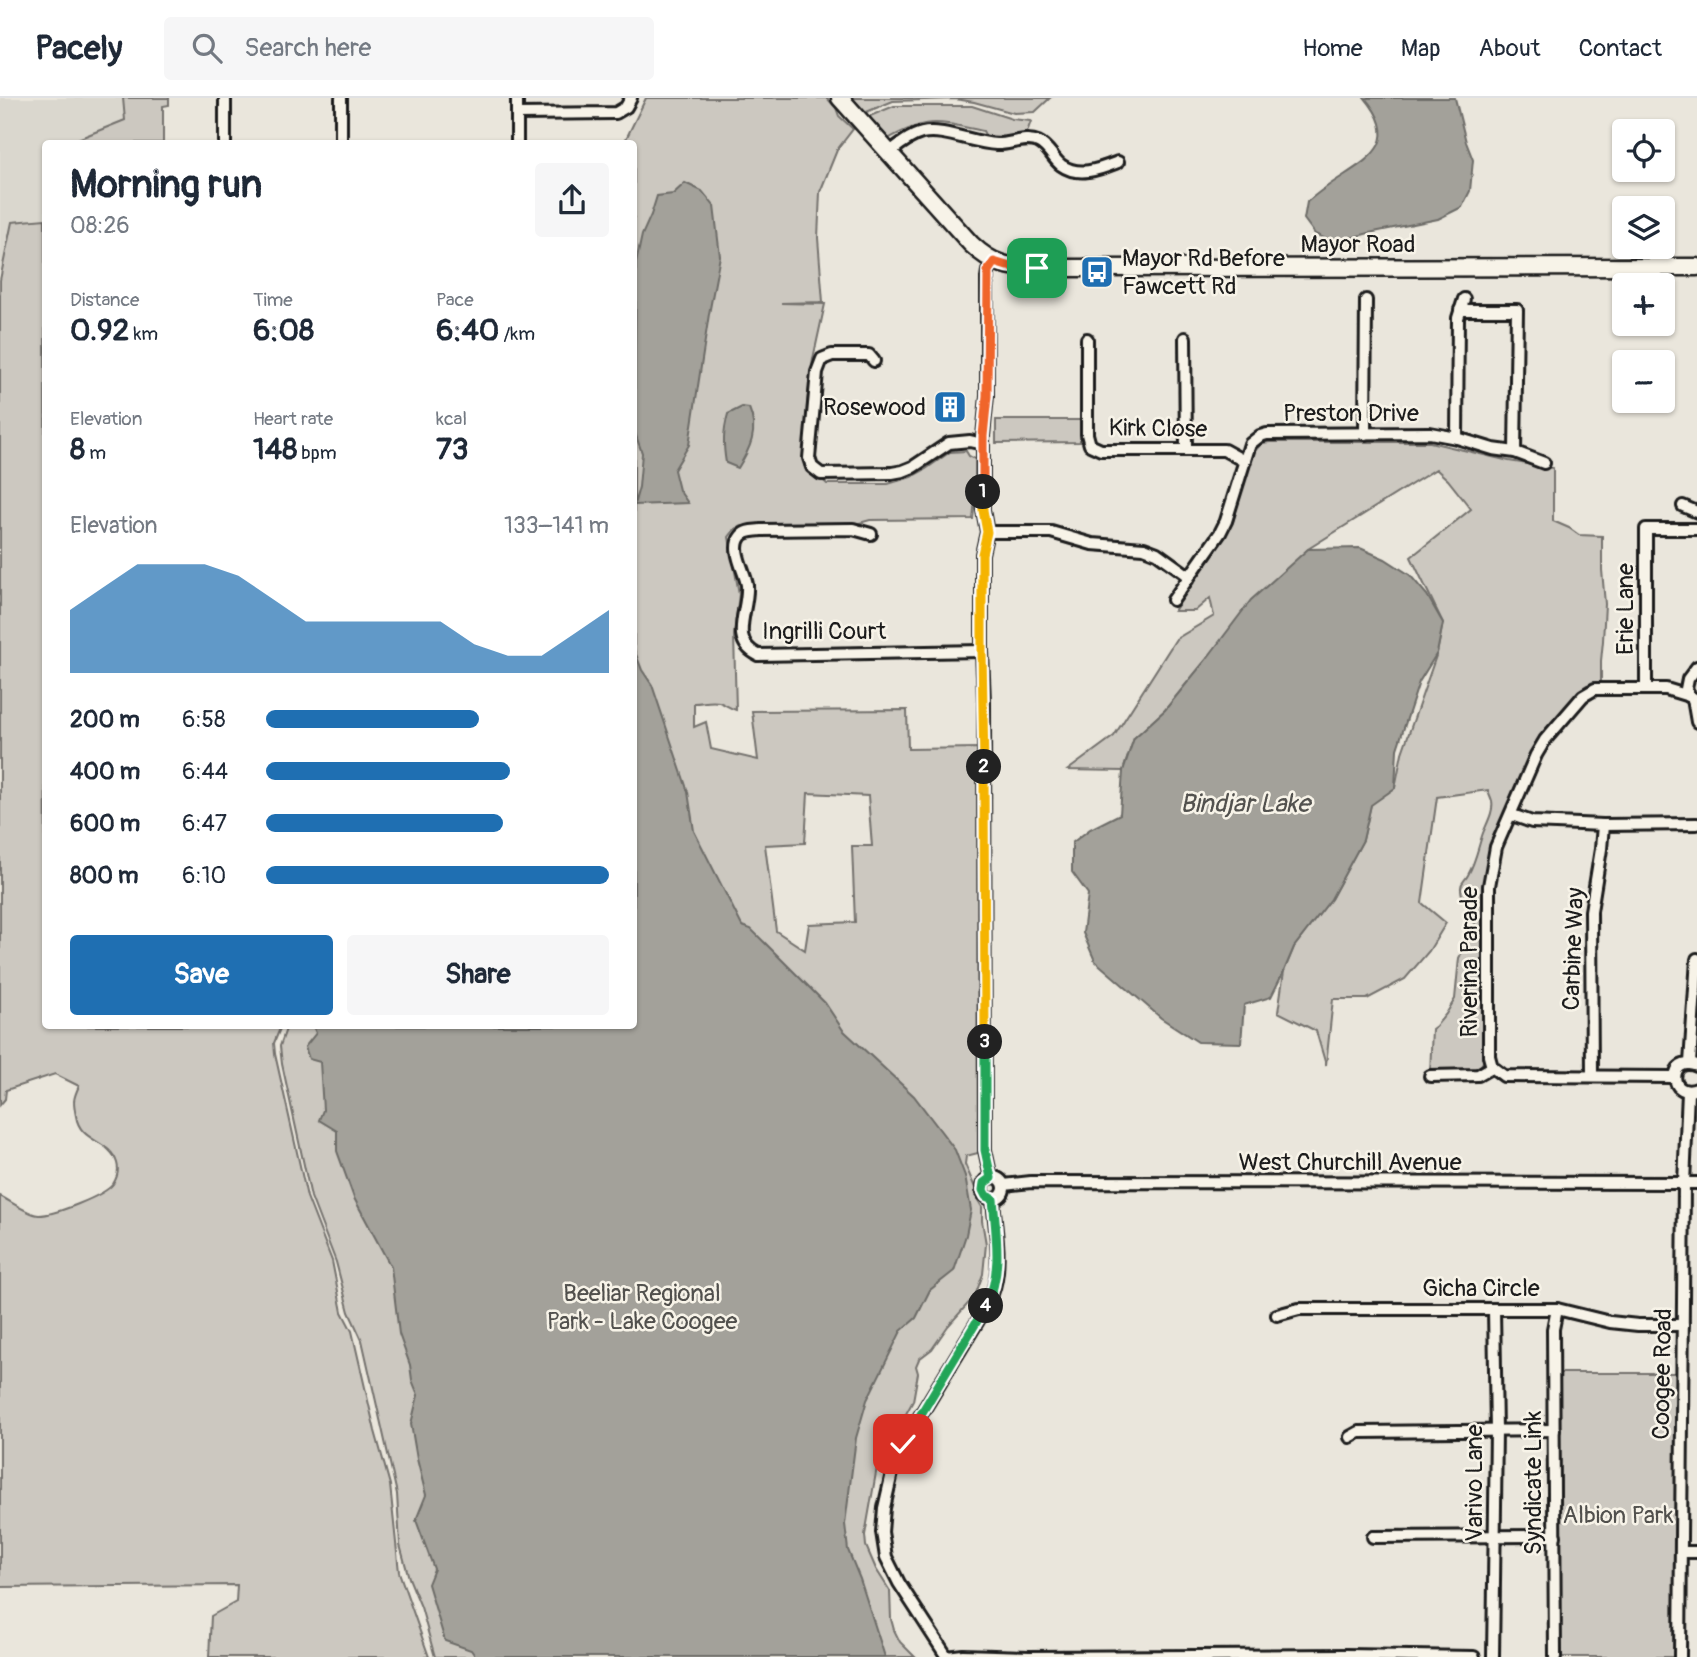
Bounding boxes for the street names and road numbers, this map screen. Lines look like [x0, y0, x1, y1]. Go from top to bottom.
street label: Mayor Road [1300, 230, 1416, 259]
street label: Preston Drive [1283, 399, 1419, 428]
street label: Kirk Close [1108, 413, 1208, 444]
street label: Erie Lane [1611, 563, 1640, 655]
street label: Ingrilli Court [762, 617, 886, 646]
street label: Riverina Parade [1455, 886, 1484, 1038]
street label: Carbine Way [1557, 887, 1590, 1011]
street label: West Churchill Avenue [1238, 1148, 1462, 1177]
street label: Gicha Circle [1422, 1274, 1540, 1303]
street label: Coogee Road [1647, 1308, 1678, 1440]
street label: Syndicate Link [1519, 1411, 1548, 1555]
street label: Varivo Lane [1460, 1424, 1489, 1542]

